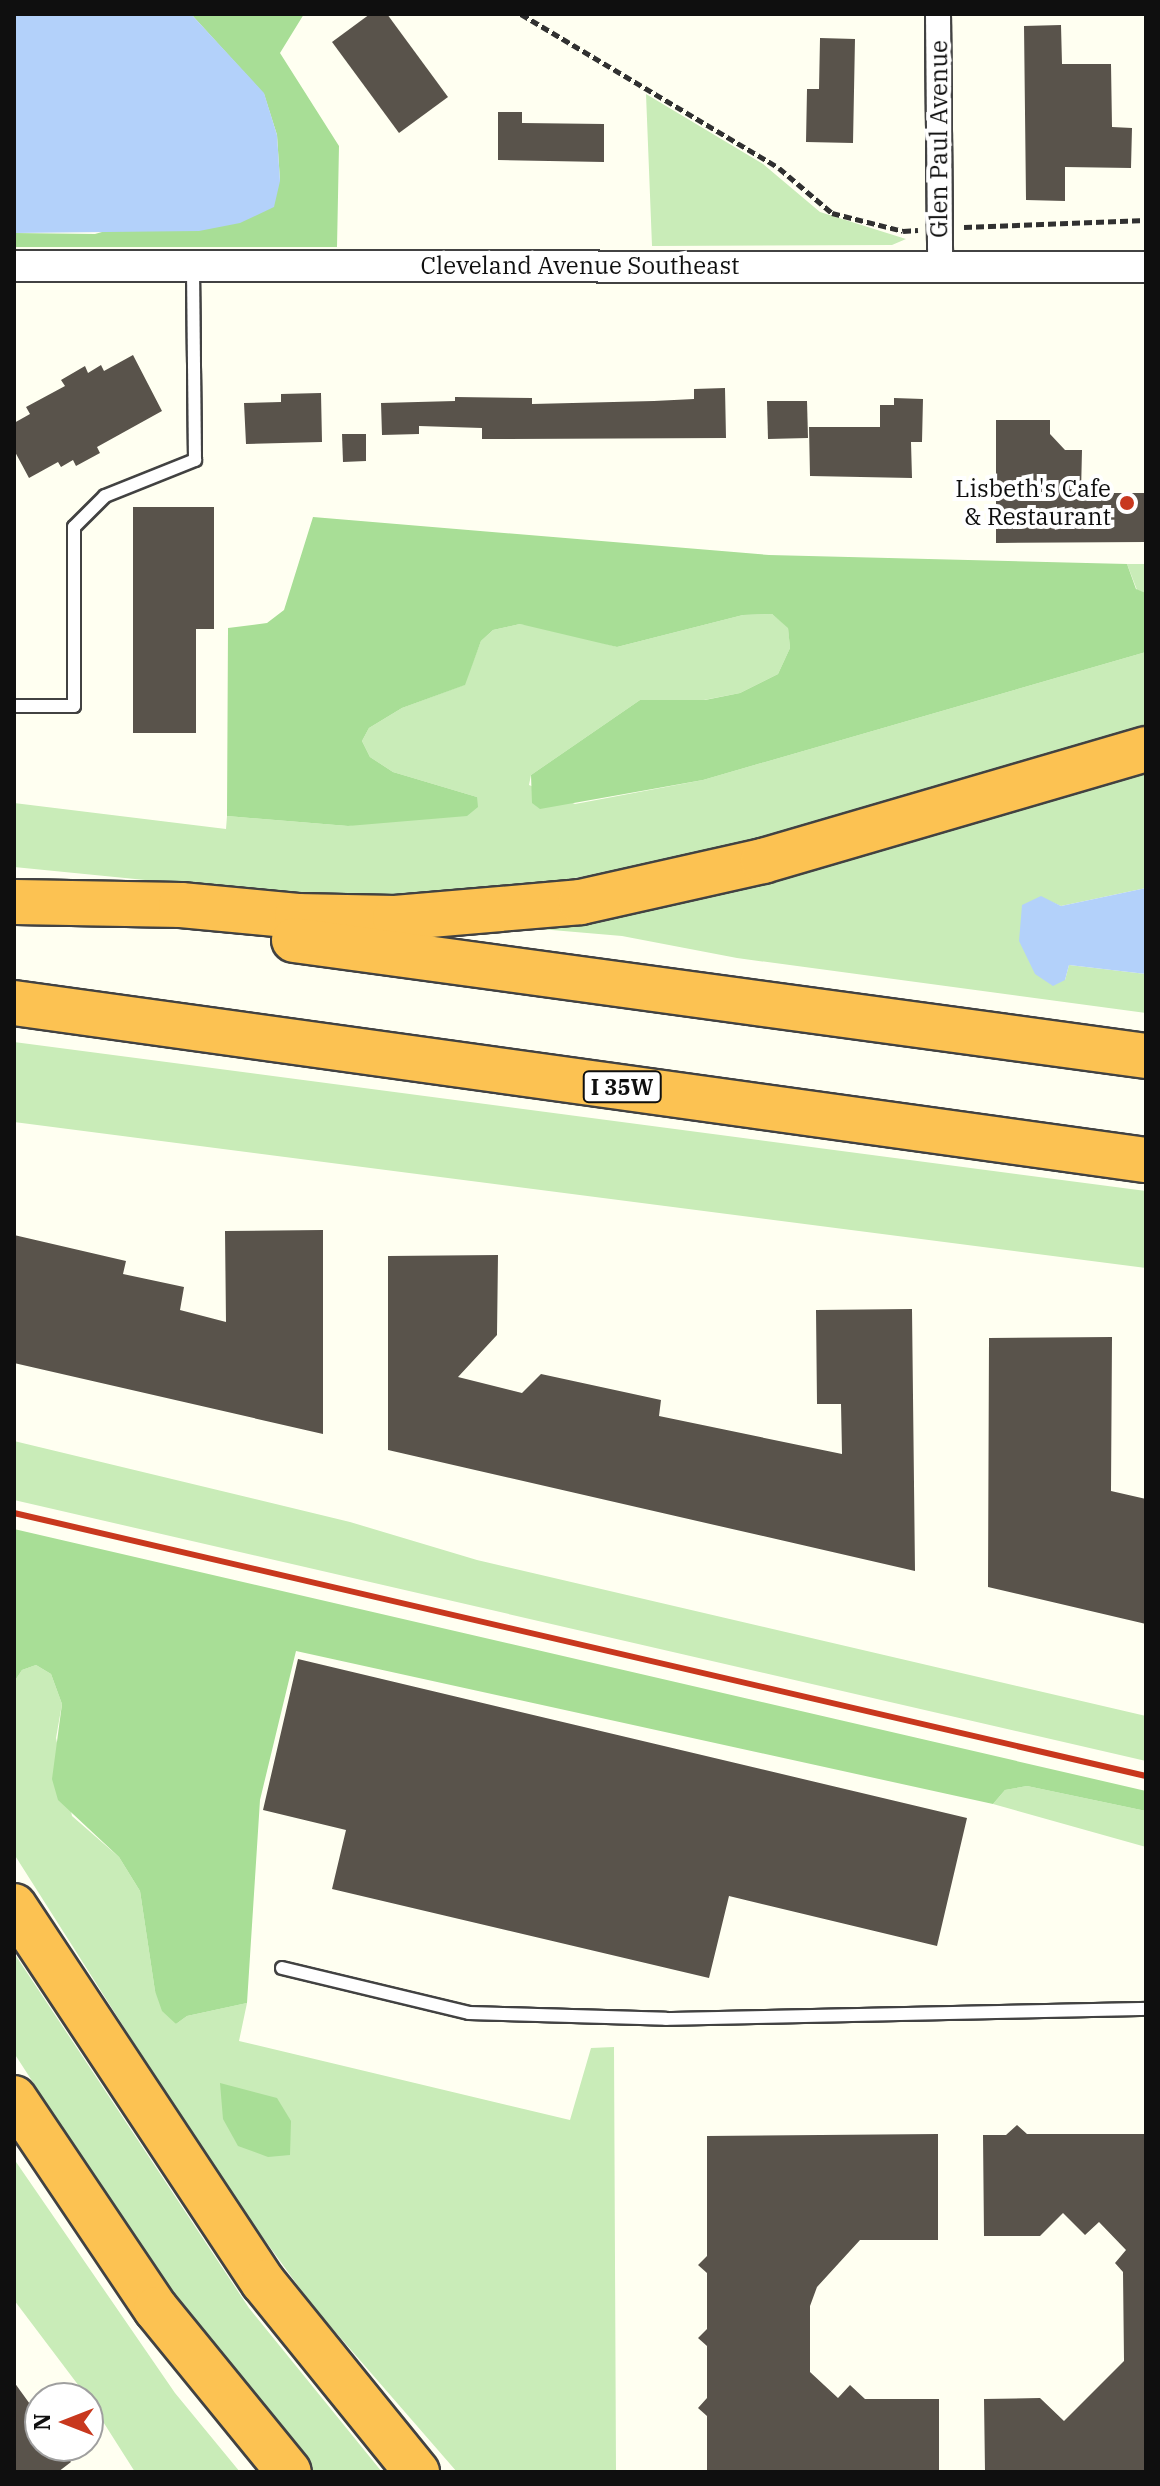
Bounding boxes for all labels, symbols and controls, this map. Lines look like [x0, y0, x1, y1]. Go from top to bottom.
street label: Glen Paul Avenue [925, 40, 953, 238]
street label: Cleveland Avenue Southeast [421, 252, 739, 280]
place label: Lisbeth's Cafe & Restaurant [955, 475, 1111, 531]
marker: Lisbeth's Cafe & Restaurant [1118, 494, 1136, 512]
road number: I 35W [582, 1069, 662, 1105]
north arrow [24, 2382, 104, 2462]
text: N [27, 2413, 56, 2431]

